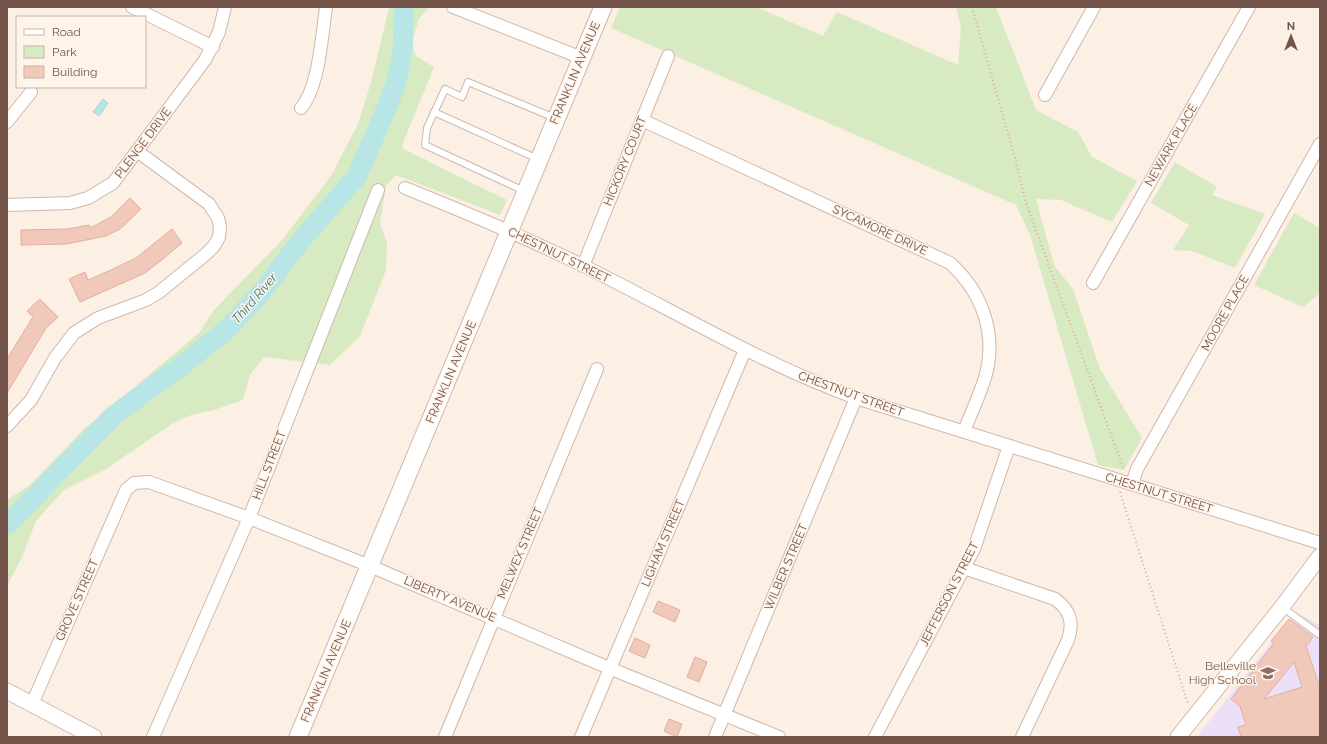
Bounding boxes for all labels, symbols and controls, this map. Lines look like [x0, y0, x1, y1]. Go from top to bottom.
legend [16, 16, 146, 88]
north arrow [1271, 16, 1311, 56]
street label: FRANKLIN AVENUE [547, 19, 603, 127]
text: N [1287, 20, 1295, 33]
text: Road [52, 25, 81, 39]
text: Park [52, 45, 77, 59]
text: Building [52, 65, 98, 79]
street label: NEWARK PLACE [1142, 101, 1200, 189]
street label: PLENGE DRIVE [112, 105, 174, 181]
street label: HICKORY COURT [601, 113, 650, 208]
street label: SYCAMORE DRIVE [830, 202, 930, 258]
street label: CHESTNUT STREET [506, 224, 613, 286]
water label: Third River [229, 270, 281, 326]
street label: MOORE PLACE [1198, 273, 1252, 353]
street label: FRANKLIN AVENUE [423, 318, 479, 426]
street label: CHESTNUT STREET [796, 368, 906, 420]
street label: HILL STREET [249, 428, 289, 502]
street label: CHESTNUT STREET [1104, 470, 1215, 516]
street label: LIGHAM STREET [638, 497, 688, 589]
street label: MELWEX STREET [494, 504, 546, 601]
street label: WILBER STREET [761, 521, 811, 613]
street label: JEFFERSON STREET [917, 539, 982, 649]
street label: GROVE STREET [53, 556, 102, 643]
street label: LIBERTY AVENUE [402, 573, 498, 625]
street label: FRANKLIN AVENUE [298, 617, 354, 725]
place label: Belleville High School [1189, 659, 1257, 687]
school or university icon: Belleville High School [1259, 664, 1277, 682]

